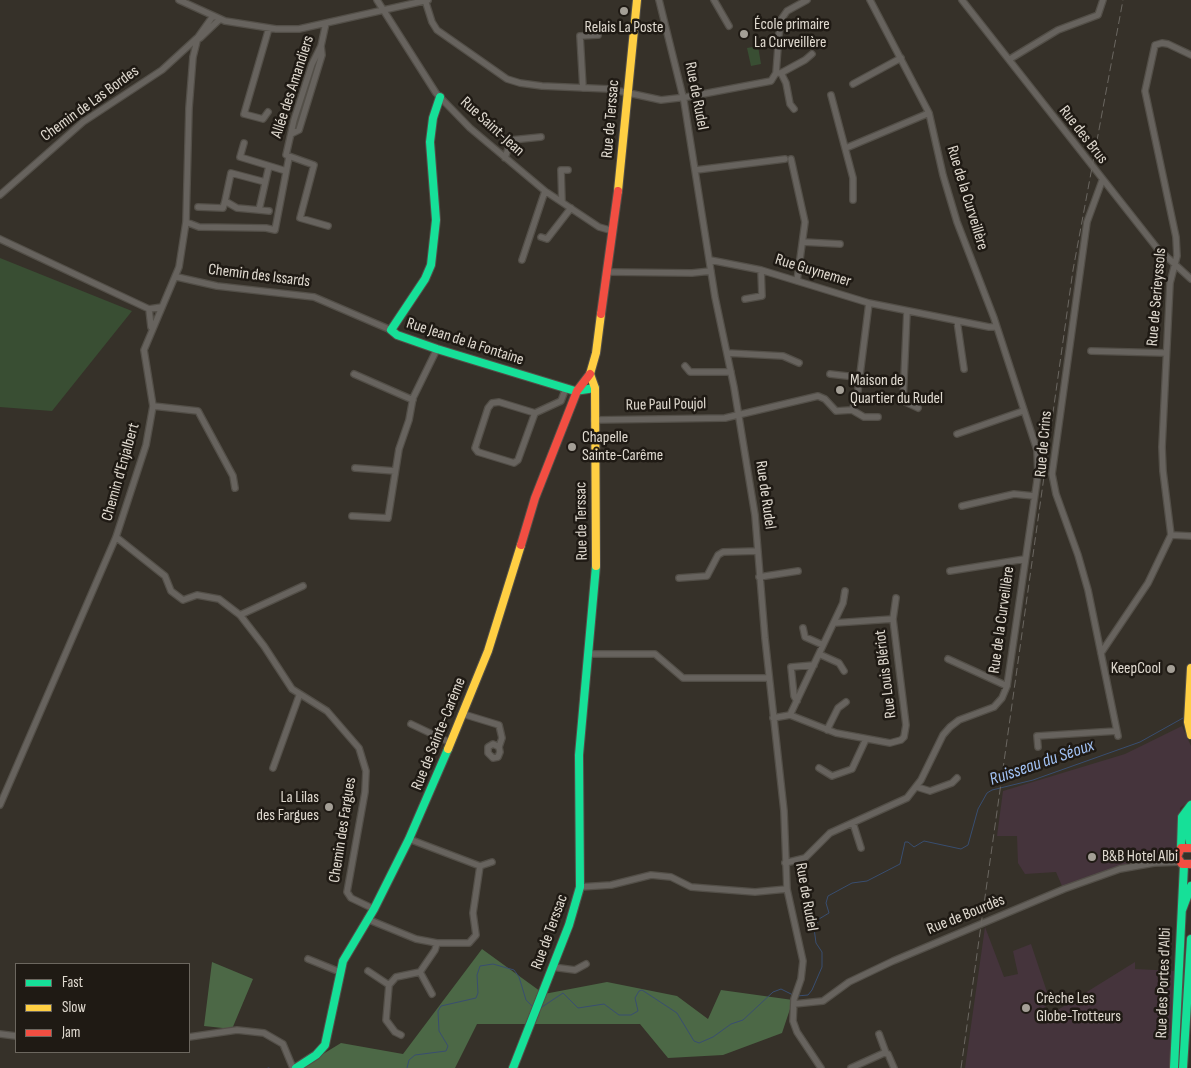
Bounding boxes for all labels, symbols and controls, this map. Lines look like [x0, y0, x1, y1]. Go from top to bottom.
marker: Relais La Poste [618, 5, 630, 17]
place label: École primaire La Curveillère [754, 15, 830, 53]
place label: Relais La Poste [585, 18, 663, 38]
marker: École primaire La Curveillère [738, 28, 750, 40]
street label: Allée des Amandiers [267, 33, 319, 141]
street label: Rue de Rudel [680, 60, 712, 132]
street label: Chemin de Las Bordes [37, 62, 143, 146]
street label: Rue de Terssac [598, 79, 624, 159]
street label: Rue Saint-Jean [456, 93, 528, 161]
street label: Rue des Brus [1054, 102, 1112, 168]
street label: Rue de la Curveillère [942, 143, 992, 253]
street label: Rue de Serieyssols [1143, 247, 1171, 347]
street label: Rue Guynemer [773, 250, 853, 292]
street label: Chemin des Issards [207, 260, 311, 292]
street label: Rue Jean de la Fontaine [404, 314, 526, 370]
place label: Maison de Quartier du Rudel [850, 371, 943, 409]
marker: Maison de Quartier du Rudel [834, 384, 846, 396]
street label: Rue Paul Poujol [626, 395, 706, 415]
street label: Rue de Crins [1032, 410, 1056, 478]
street label: Chemin d'Enjalbert [98, 421, 144, 523]
place label: Chapelle Sainte-Carême [582, 428, 663, 466]
marker: Chapelle Sainte-Carême [566, 441, 578, 453]
street label: Rue de Rudel [751, 460, 779, 530]
street label: Rue de Terssac [572, 481, 592, 561]
street label: Rue de la Curveillère [985, 565, 1019, 675]
street label: Rue Louis Blériot [871, 629, 901, 719]
place label: KeepCool [1111, 659, 1161, 679]
marker: KeepCool [1165, 663, 1177, 675]
street label: Rue de Sainte-Carême [408, 675, 470, 793]
water label: Ruisseau du Séoux [987, 735, 1097, 791]
street label: Chemin des Fargues [325, 776, 361, 884]
place label: La Lilas des Fargues [256, 788, 319, 826]
marker: La Lilas des Fargues [323, 801, 335, 813]
place label: B&B Hotel Albi [1102, 847, 1178, 867]
marker: B&B Hotel Albi [1086, 851, 1098, 863]
street label: Rue de Rudel [791, 861, 821, 933]
street label: Rue de Bourdès [924, 891, 1008, 939]
street label: Rue de Terssac [528, 892, 572, 972]
street label: Rue des Portes d'Albi [1152, 927, 1176, 1039]
legend [15, 963, 190, 1053]
text: Fast [62, 973, 83, 992]
place label: Crèche Les Globe-Trotteurs [1036, 989, 1121, 1027]
text: Slow [62, 998, 86, 1017]
marker: Crèche Les Globe-Trotteurs [1020, 1002, 1032, 1014]
text: Jam [62, 1023, 80, 1042]

